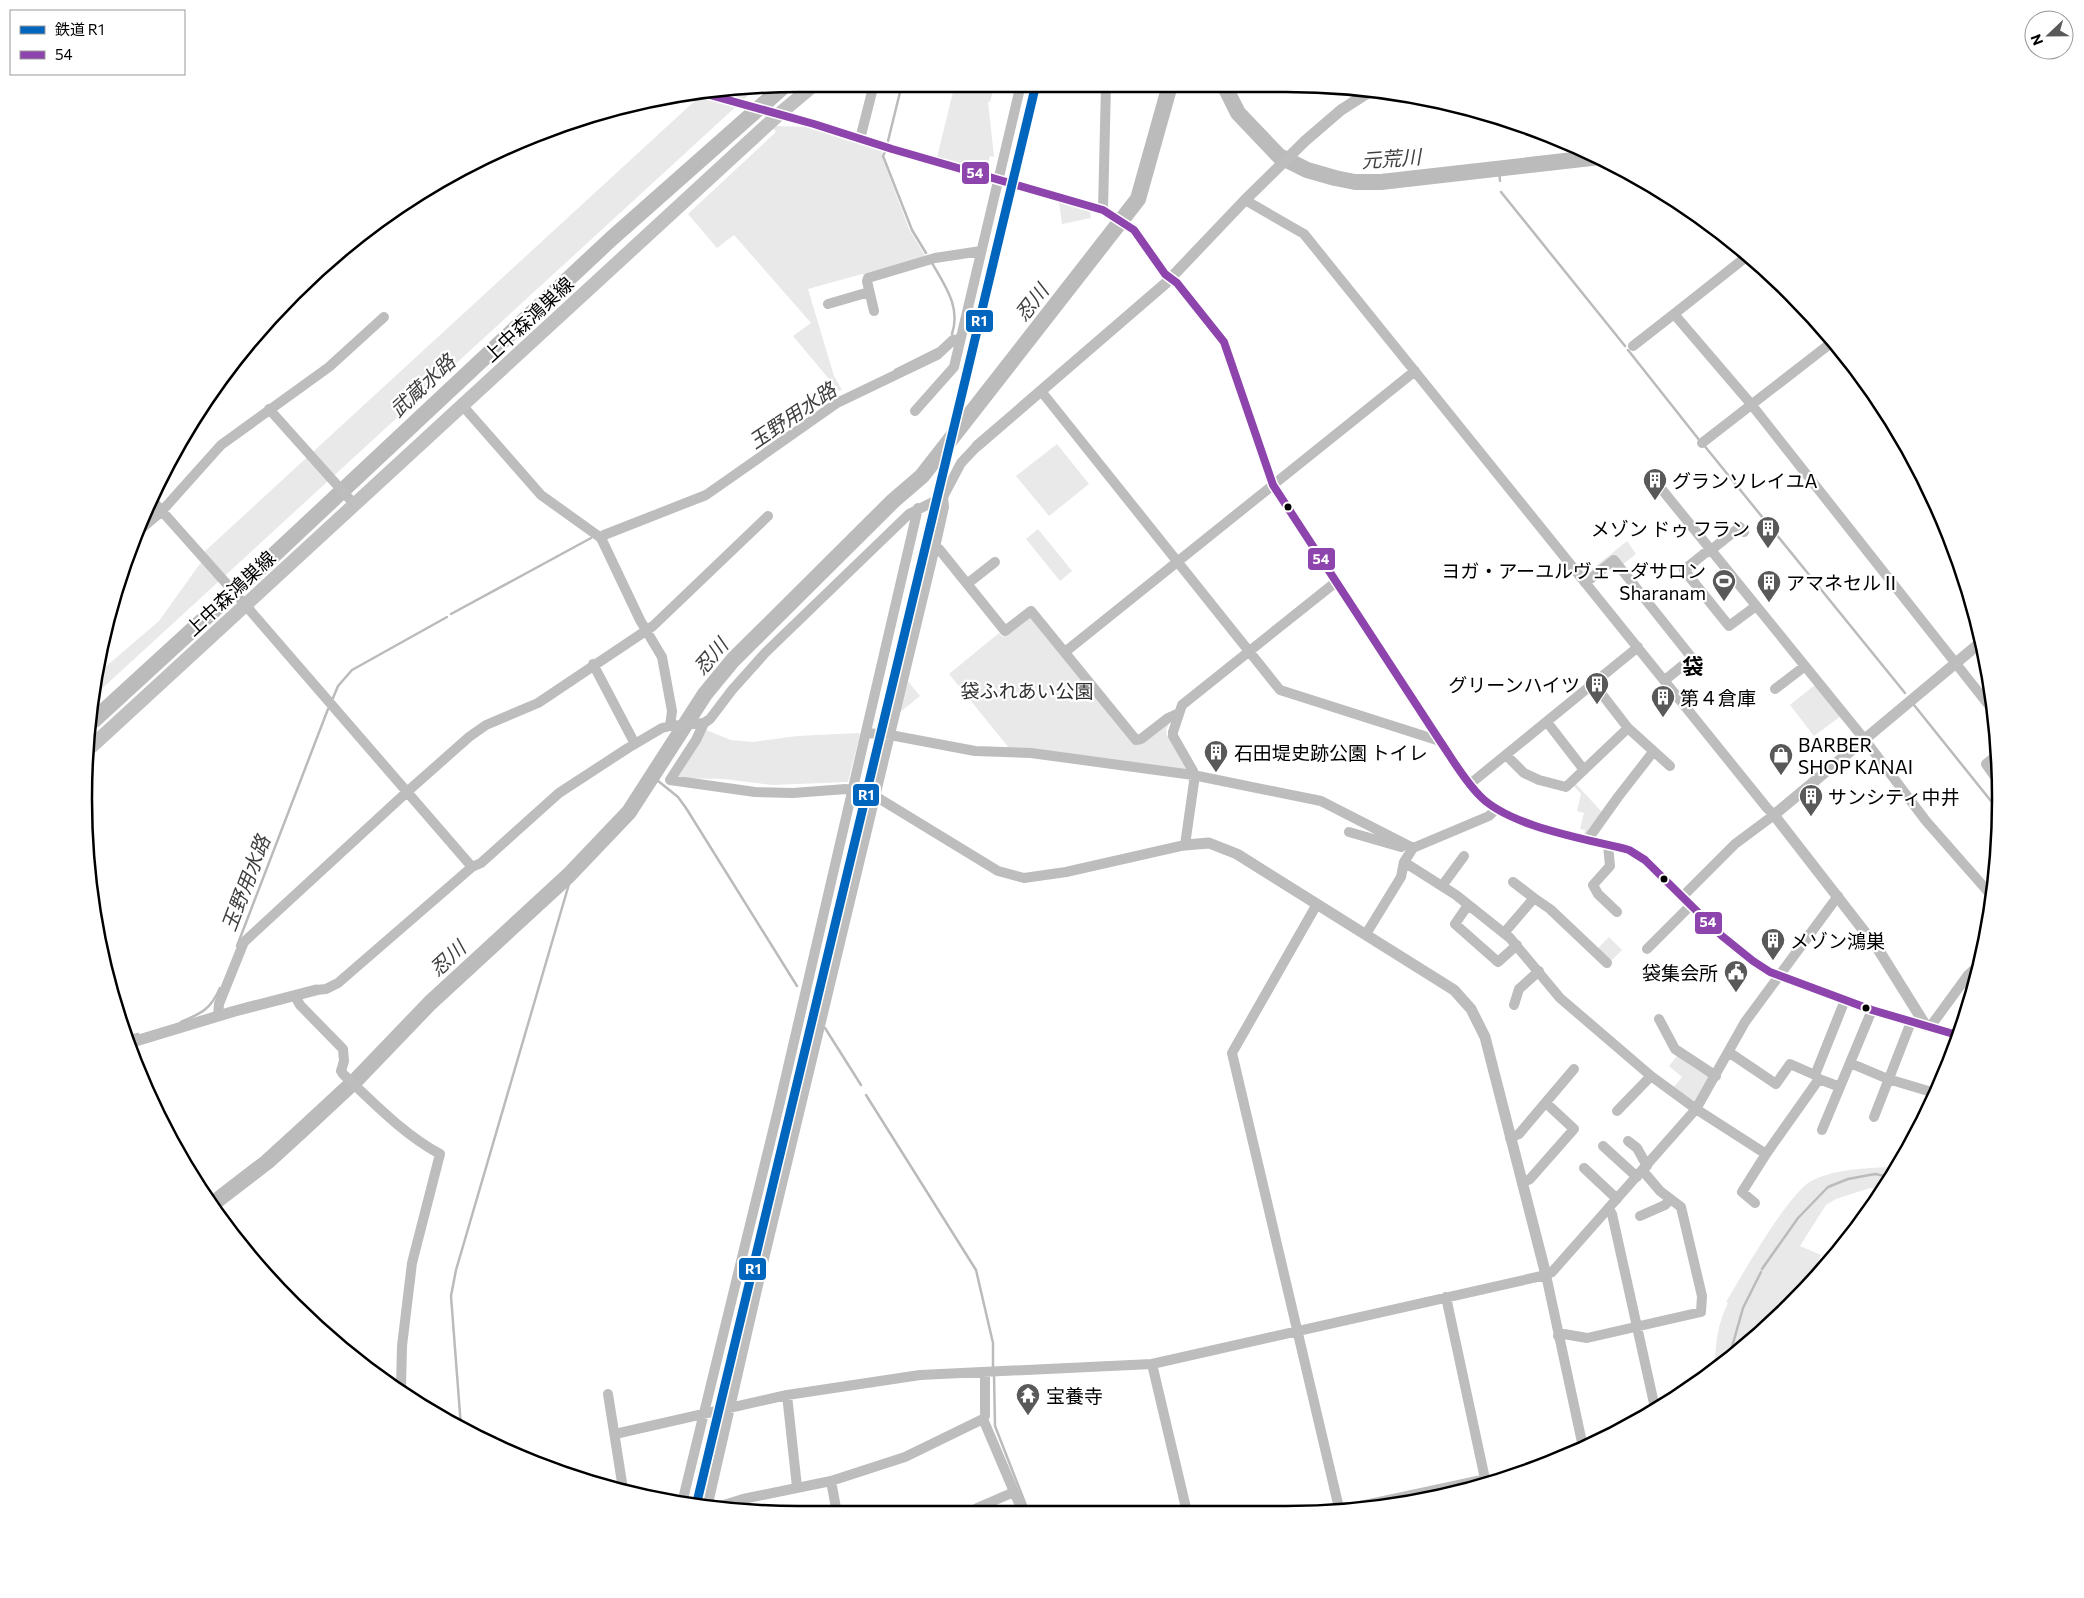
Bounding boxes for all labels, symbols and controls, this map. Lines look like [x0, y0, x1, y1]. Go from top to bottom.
legend [10, 10, 185, 75]
north arrow [2024, 10, 2074, 60]
text: 鉄道 R1 [55, 20, 104, 38]
text: N [2027, 32, 2046, 48]
text: 54 [55, 45, 73, 63]
water label: 元荒川 [1360, 144, 1424, 172]
line badge: 54 [961, 161, 990, 185]
text: 54 [967, 164, 984, 181]
street label: 上中森鴻巣線 [478, 272, 578, 366]
water label: 忍川 [1009, 277, 1054, 325]
line badge: R1 [965, 309, 994, 333]
text: R1 [971, 312, 987, 329]
water label: 武蔵水路 [385, 348, 461, 421]
water label: 玉野用水路 [744, 376, 842, 453]
building icon: グランソレイユA [1642, 467, 1668, 501]
place label: グランソレイユA [1672, 469, 1818, 492]
unlabelled marker [1283, 502, 1293, 512]
building icon: メゾン ドゥ フラン [1755, 515, 1781, 549]
place label: メゾン ドゥ フラン [1591, 517, 1750, 540]
street label: 上中森鴻巣線 [180, 546, 280, 640]
line badge: 54 [1307, 547, 1336, 571]
text: 54 [1313, 550, 1330, 567]
place label: ヨガ・アーユルヴェーダサロン Sharanam [1441, 559, 1706, 604]
sports icon: ヨガ・アーユルヴェーダサロン Sharanam [1711, 568, 1737, 602]
building icon: アマネセルⅡ [1756, 569, 1782, 603]
place label: アマネセルⅡ [1786, 571, 1900, 594]
water label: 忍川 [688, 632, 733, 679]
district label: 袋 [1683, 653, 1704, 678]
building icon: グリーンハイツ [1584, 671, 1610, 705]
place label: グリーンハイツ [1448, 673, 1580, 696]
park label: 袋ふれあい公園 [960, 679, 1094, 702]
building icon: 第４倉庫 [1650, 684, 1676, 718]
place label: 第４倉庫 [1680, 686, 1756, 709]
place label: BARBER SHOP KANAI [1798, 733, 1913, 778]
building icon: 石田堤史跡公園 トイレ [1203, 739, 1229, 773]
place label: 石田堤史跡公園 トイレ [1234, 741, 1428, 764]
shop icon: BARBER SHOP KANAI [1768, 742, 1794, 776]
line badge: R1 [852, 783, 880, 807]
building icon: サンシティ中井 [1798, 783, 1824, 817]
place label: サンシティ中井 [1828, 785, 1960, 808]
text: R1 [858, 786, 874, 803]
water label: 玉野用水路 [216, 830, 275, 934]
unlabelled marker [1659, 874, 1669, 884]
line badge: 54 [1694, 911, 1723, 935]
text: 54 [1700, 913, 1717, 930]
building icon: メゾン鴻巣 [1760, 927, 1786, 961]
place label: メゾン鴻巣 [1790, 929, 1885, 952]
water label: 忍川 [424, 934, 471, 980]
public building icon: 袋集会所 [1723, 959, 1749, 993]
place label: 袋集会所 [1642, 961, 1718, 984]
unlabelled marker [1861, 1003, 1871, 1013]
line badge: R1 [738, 1257, 767, 1281]
text: R1 [745, 1260, 761, 1277]
temple icon: 宝養寺 [1015, 1382, 1041, 1416]
place label: 宝養寺 [1046, 1384, 1103, 1407]

